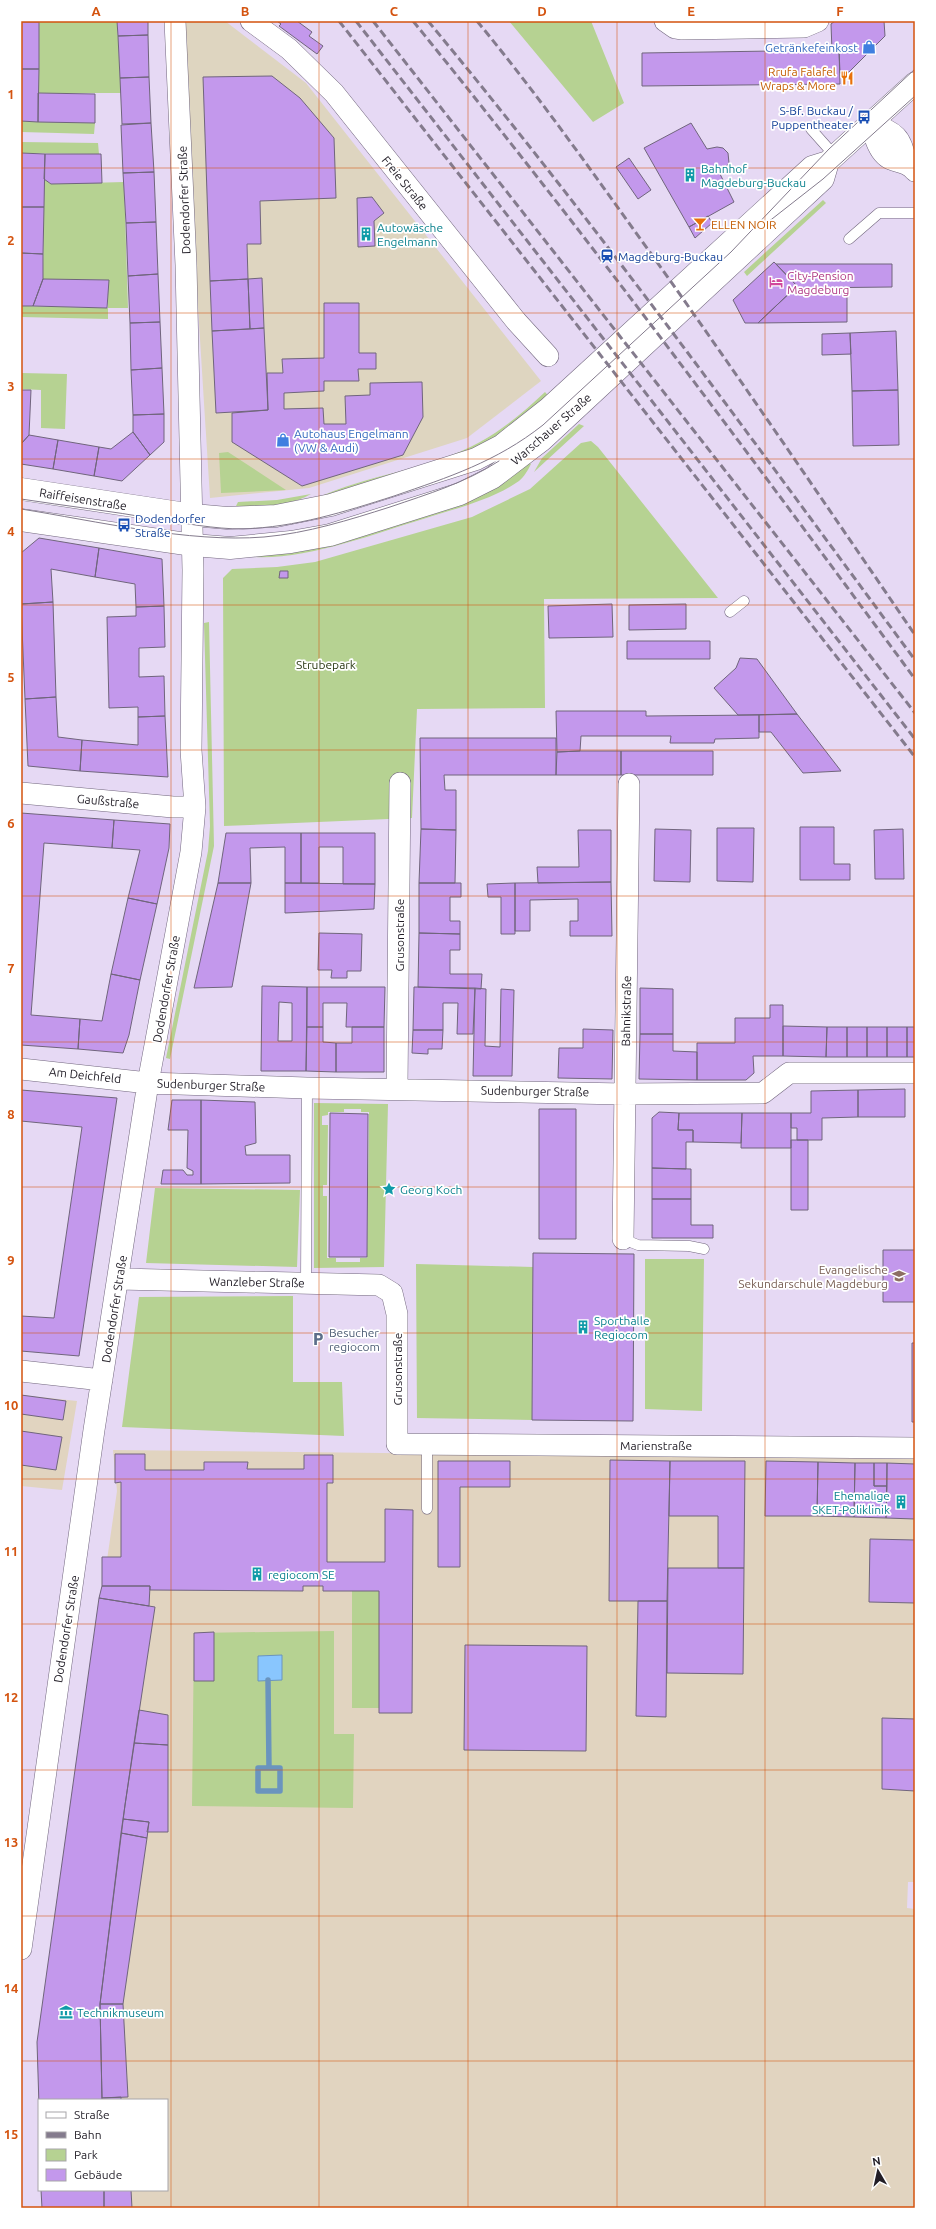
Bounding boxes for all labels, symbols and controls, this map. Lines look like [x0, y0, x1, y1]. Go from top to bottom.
text: A [91, 4, 101, 18]
text: B [241, 4, 250, 18]
text: C [390, 4, 399, 18]
text: D [537, 4, 547, 18]
text: E [687, 4, 695, 18]
text: F [836, 4, 844, 18]
shop icon: Getränkefeinkost [861, 39, 877, 55]
place label: Getränkefeinkost [765, 41, 858, 54]
place label: Rrufa Falafel Wraps & More [760, 65, 836, 92]
restaurant icon: Rrufa Falafel Wraps & More [839, 70, 855, 86]
text: 1 [7, 87, 15, 101]
place label: S-Bf. Buckau / Puppentheater [771, 104, 854, 131]
bus stop icon: S-Bf. Buckau / Puppentheater [856, 109, 872, 125]
street label: Dodendorfer Straße [176, 145, 192, 255]
street label: Freie Straße [379, 154, 431, 212]
place label: Bahnhof Magdeburg-Buckau [701, 162, 806, 189]
building icon: Bahnhof Magdeburg-Buckau [682, 167, 698, 183]
bar icon: ELLEN NOIR [692, 216, 708, 232]
place label: ELLEN NOIR [711, 218, 777, 231]
place label: Autowäsche Engelmann [377, 221, 443, 248]
building icon: Autowäsche Engelmann [358, 226, 374, 242]
text: 2 [7, 233, 15, 247]
station icon: Magdeburg-Buckau [599, 248, 615, 264]
place label: Magdeburg-Buckau [618, 250, 723, 263]
place label: City-Pension Magdeburg [787, 269, 854, 296]
hotel icon: City-Pension Magdeburg [768, 274, 784, 290]
text: 3 [7, 379, 15, 393]
street label: Warschauer Straße [508, 391, 594, 467]
place label: Autohaus Engelmann (VW & Audi) [294, 427, 409, 455]
shop icon: Autohaus Engelmann (VW & Audi) [275, 432, 291, 448]
street label: Raiffeisenstraße [38, 486, 128, 512]
place label: Dodendorfer Straße [135, 512, 206, 539]
bus stop icon: Dodendorfer Straße [116, 517, 132, 533]
text: 4 [7, 524, 15, 538]
park label: Strubepark [296, 658, 356, 671]
text: 5 [7, 670, 15, 684]
street label: Gaußstraße [76, 792, 140, 810]
text: 6 [7, 816, 15, 830]
street label: Grusonstraße [393, 899, 406, 971]
street label: Dodendorfer Straße [150, 934, 182, 1044]
text: 7 [7, 961, 15, 975]
street label: Bahnikstraße [619, 975, 633, 1047]
street label: Am Deichfeld [48, 1065, 122, 1085]
street label: Sudenburger Straße [157, 1077, 265, 1093]
street label: Sudenburger Straße [481, 1084, 589, 1098]
text: 8 [7, 1107, 15, 1121]
place icon: Georg Koch [381, 1181, 397, 1197]
place label: Georg Koch [400, 1183, 462, 1196]
text: 9 [7, 1253, 15, 1267]
street label: Dodendorfer Straße [99, 1254, 129, 1364]
place label: Evangelische Sekundarschule Magdeburg [738, 1263, 888, 1290]
school or university icon: Evangelische Sekundarschule Magdeburg [891, 1268, 907, 1284]
street label: Wanzleber Straße [209, 1275, 305, 1289]
place label: Sporthalle Regiocom [594, 1314, 650, 1341]
building icon: Sporthalle Regiocom [575, 1319, 591, 1335]
place label: Besucher regiocom [329, 1326, 380, 1353]
parking icon: Besucher regiocom [310, 1331, 326, 1347]
street label: Grusonstraße [391, 1333, 404, 1405]
text: 10 [4, 1398, 18, 1412]
street label: Marienstraße [620, 1439, 692, 1452]
place label: Ehemalige SKET-Poliklinik [812, 1489, 890, 1516]
building icon: Ehemalige SKET-Poliklinik [893, 1494, 909, 1510]
text: 11 [4, 1544, 18, 1558]
building icon: regiocom SE [249, 1566, 265, 1582]
place label: regiocom SE [268, 1568, 335, 1581]
street label: Dodendorfer Straße [51, 1574, 81, 1684]
text: 12 [4, 1690, 18, 1704]
text: 13 [4, 1835, 18, 1849]
text: 14 [4, 1981, 18, 1995]
museum icon: Technikmuseum [58, 2004, 74, 2020]
place label: Technikmuseum [77, 2006, 164, 2019]
legend [38, 2099, 168, 2191]
text: Straße [74, 2108, 110, 2121]
text: 15 [4, 2127, 18, 2141]
text: Bahn [74, 2128, 102, 2141]
text: Park [74, 2148, 98, 2161]
north arrow [858, 2151, 898, 2191]
text: N [871, 2155, 881, 2168]
text: Gebäude [74, 2168, 122, 2181]

